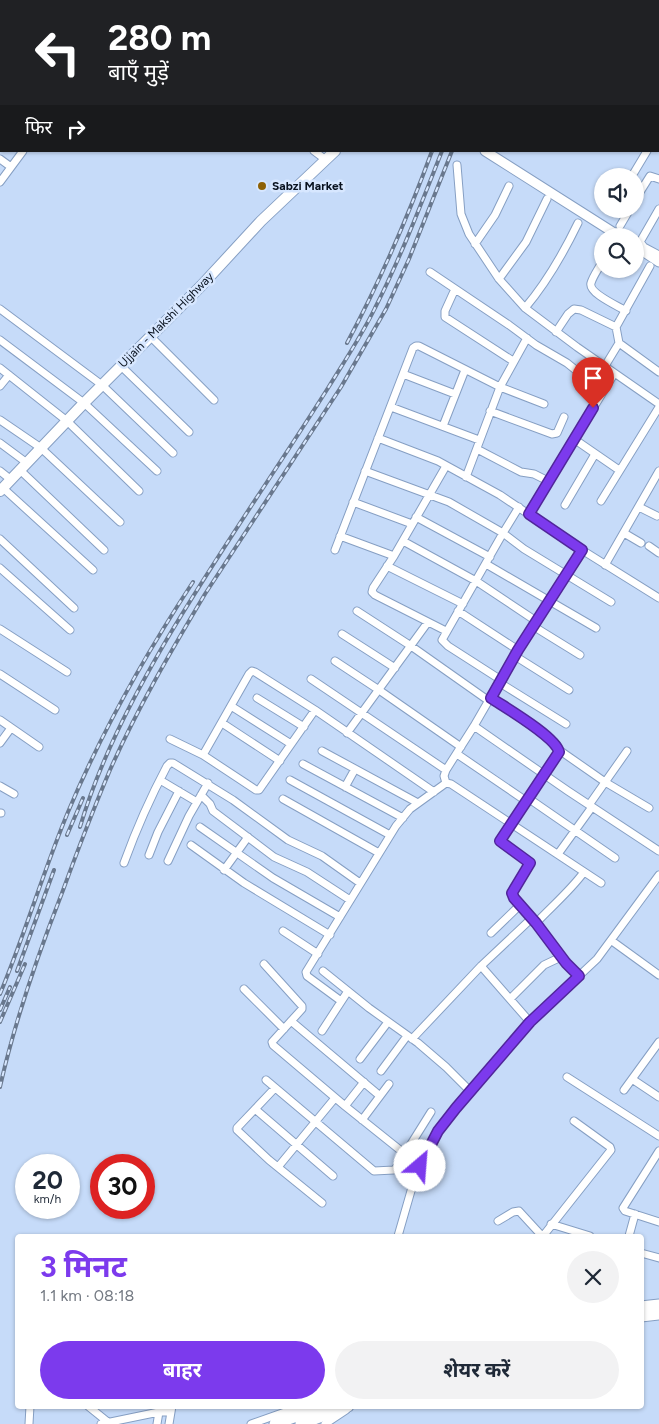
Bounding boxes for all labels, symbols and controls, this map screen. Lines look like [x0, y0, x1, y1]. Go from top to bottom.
text: 280 m [108, 17, 211, 59]
icon: left [25, 20, 90, 85]
text: बाएँ मुड़ें [108, 59, 169, 86]
icon: right [62, 115, 90, 143]
text: फिर [25, 116, 52, 139]
map controls [594, 168, 644, 278]
button: sound [594, 168, 644, 218]
place label: Sabzi Market [272, 179, 344, 193]
marker: Sabzi Market [256, 180, 268, 192]
button: search [594, 228, 644, 278]
street label: Ujjain - Makshi Highway [116, 269, 217, 370]
pin [572, 357, 614, 408]
icon: arrive [579, 364, 607, 392]
position arrow [393, 1139, 445, 1191]
speed limit sign: 30 [90, 1154, 155, 1219]
text: 20 [32, 1165, 63, 1195]
text: km/h [34, 1192, 61, 1206]
text: 3 मिनट [40, 1248, 127, 1285]
button: close [567, 1251, 619, 1303]
text: 1.1 km · 08:18 [40, 1286, 134, 1305]
button: बाहर [40, 1341, 325, 1399]
button: शेयर करें [335, 1341, 619, 1399]

